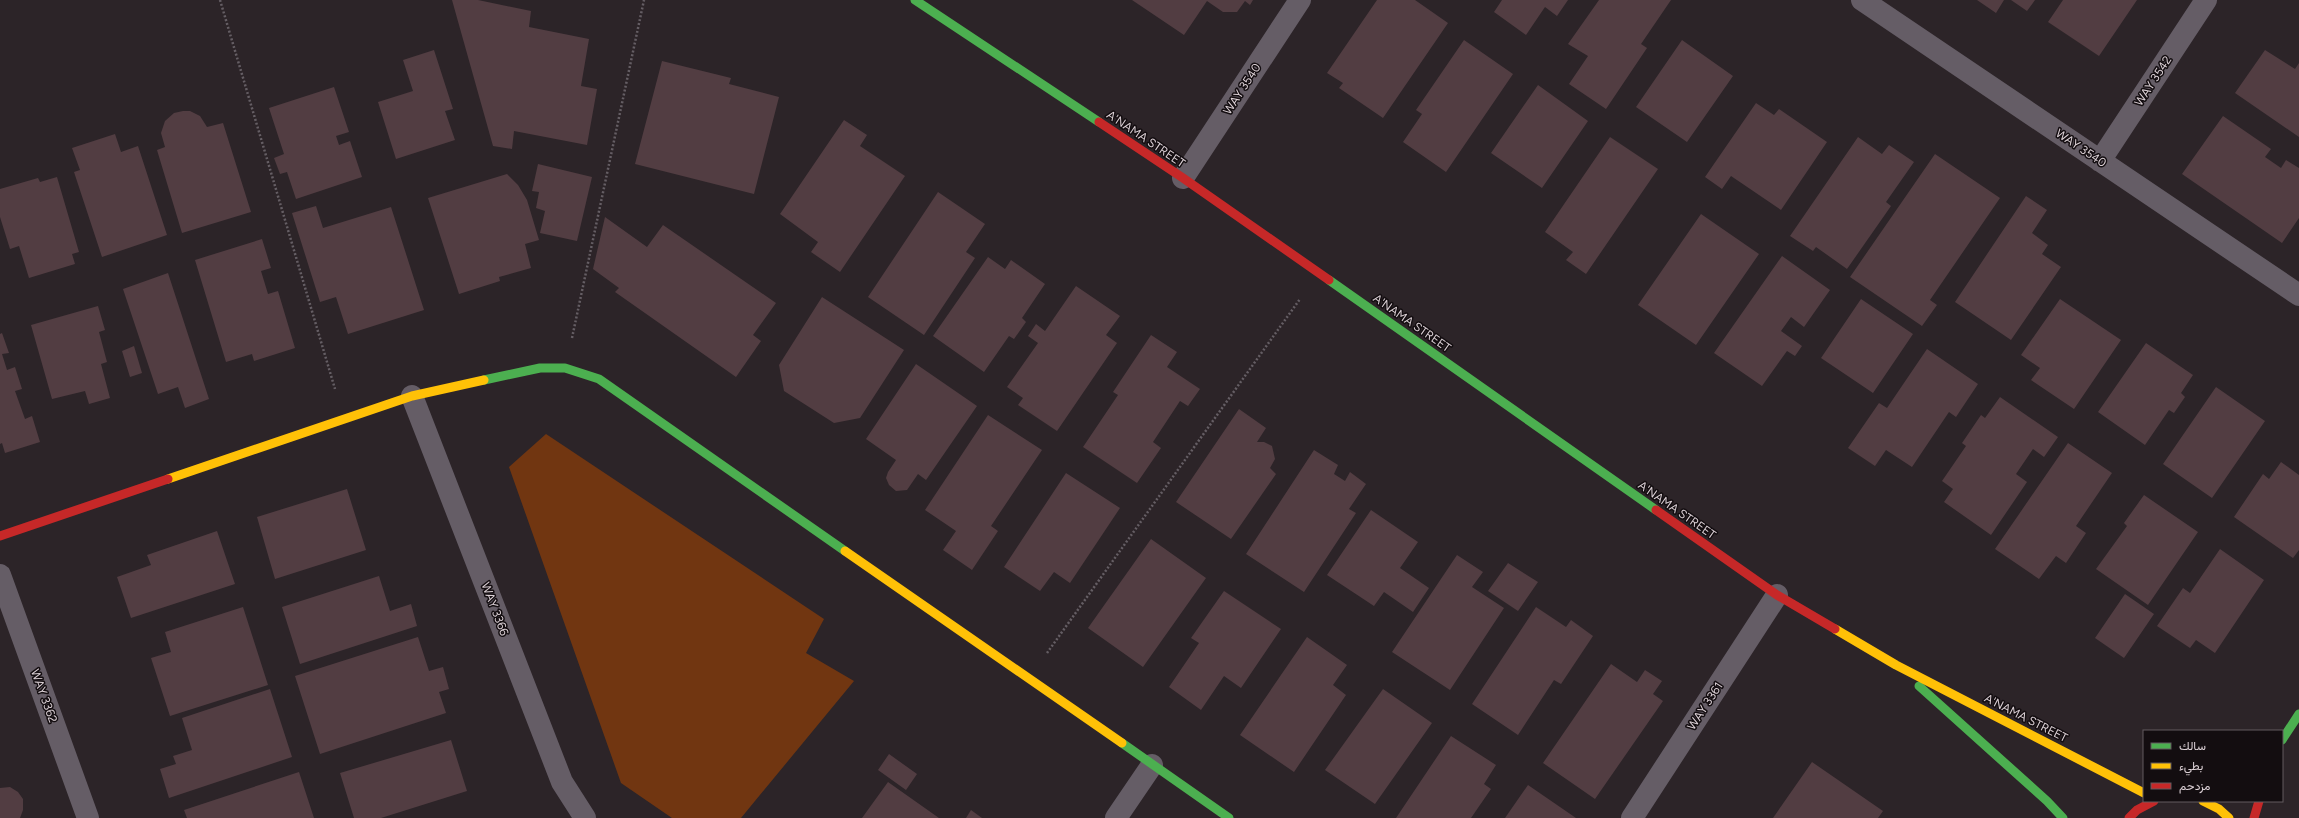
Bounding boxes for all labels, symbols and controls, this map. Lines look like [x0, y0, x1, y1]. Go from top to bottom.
street label: WAY 3542 [2132, 53, 2174, 109]
street label: WAY 3540 [1220, 61, 1264, 117]
street label: A'NAMA STREET [1104, 108, 1188, 171]
street label: WAY 3540 [2053, 126, 2109, 170]
street label: A'NAMA STREET [1371, 291, 1454, 355]
street label: A'NAMA STREET [1636, 478, 1719, 542]
street label: WAY 3366 [478, 580, 512, 638]
street label: WAY 3362 [28, 667, 60, 725]
street label: WAY 3361 [1684, 679, 1726, 733]
street label: A'NAMA STREET [1982, 691, 2070, 745]
legend [2143, 730, 2283, 802]
text: سالك [2179, 739, 2206, 753]
text: بطيء [2179, 759, 2203, 776]
text: مزدحم [2179, 779, 2210, 794]

